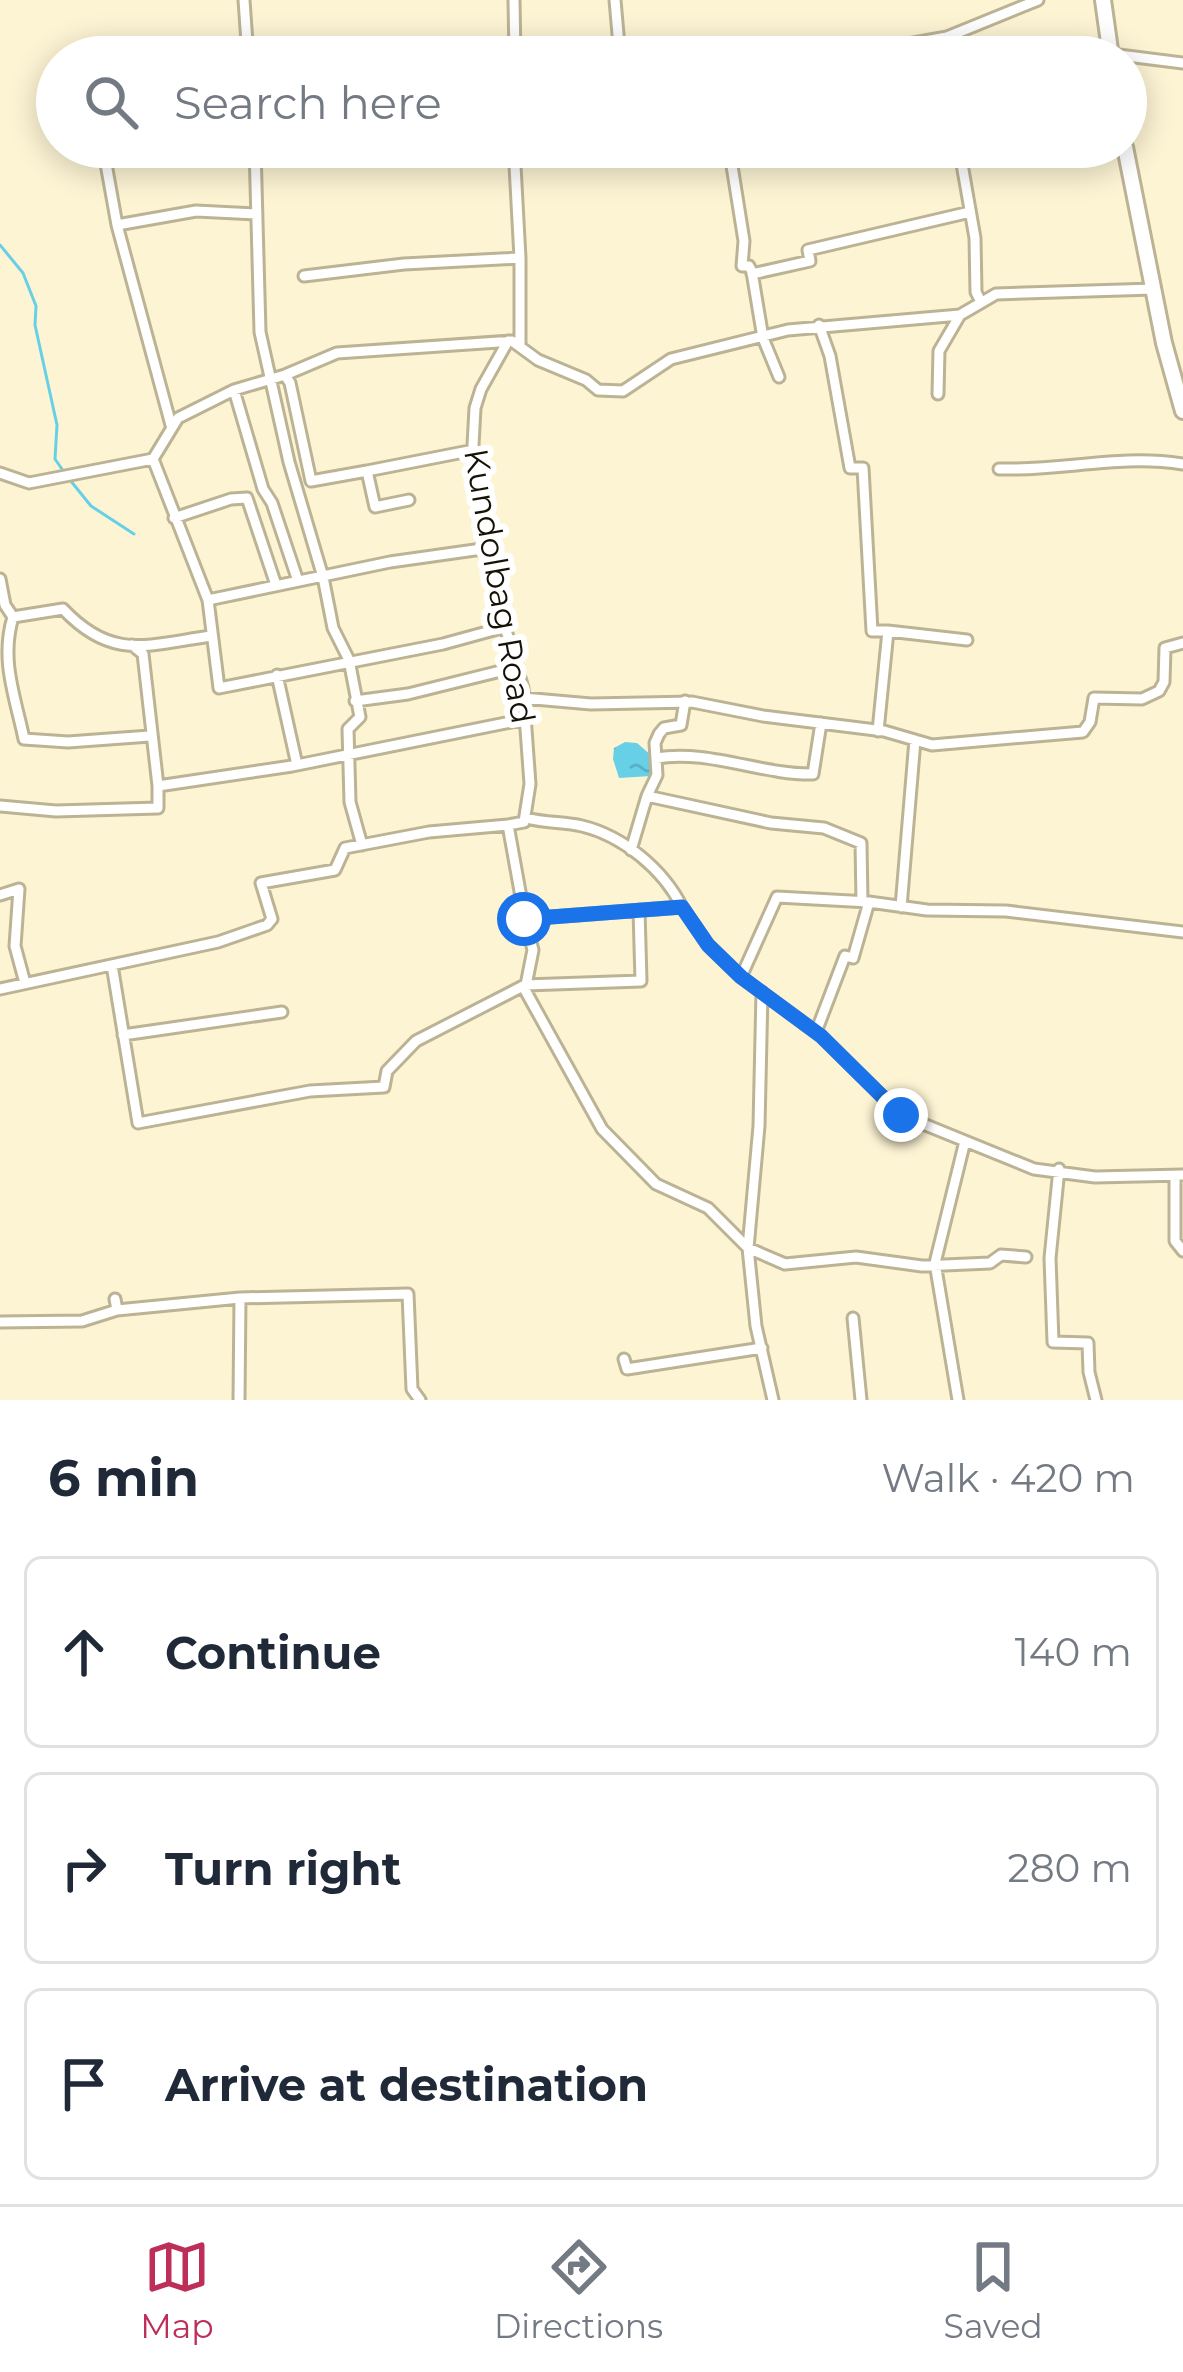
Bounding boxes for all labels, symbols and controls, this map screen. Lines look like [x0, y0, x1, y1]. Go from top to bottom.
search box [36, 36, 1147, 168]
icon: search [78, 69, 144, 135]
text: Search here [174, 75, 442, 130]
street label: Kundolbag Road [456, 445, 544, 727]
route start [497, 892, 551, 946]
route end [874, 1088, 928, 1142]
text: 6 min [48, 1447, 199, 1509]
text: Walk · 420 m [882, 1454, 1135, 1502]
icon: ahead [51, 1619, 117, 1685]
text: Continue [165, 1625, 381, 1680]
text: 140 m [1015, 1628, 1132, 1676]
icon: right [51, 1835, 117, 1901]
text: Turn right [165, 1841, 401, 1896]
text: 280 m [1008, 1844, 1132, 1892]
icon: arrive [51, 2051, 117, 2117]
text: Arrive at destination [165, 2057, 648, 2112]
tab: Map [140, 2234, 214, 2346]
tab: Directions [494, 2234, 663, 2346]
tab: Saved [944, 2234, 1043, 2346]

